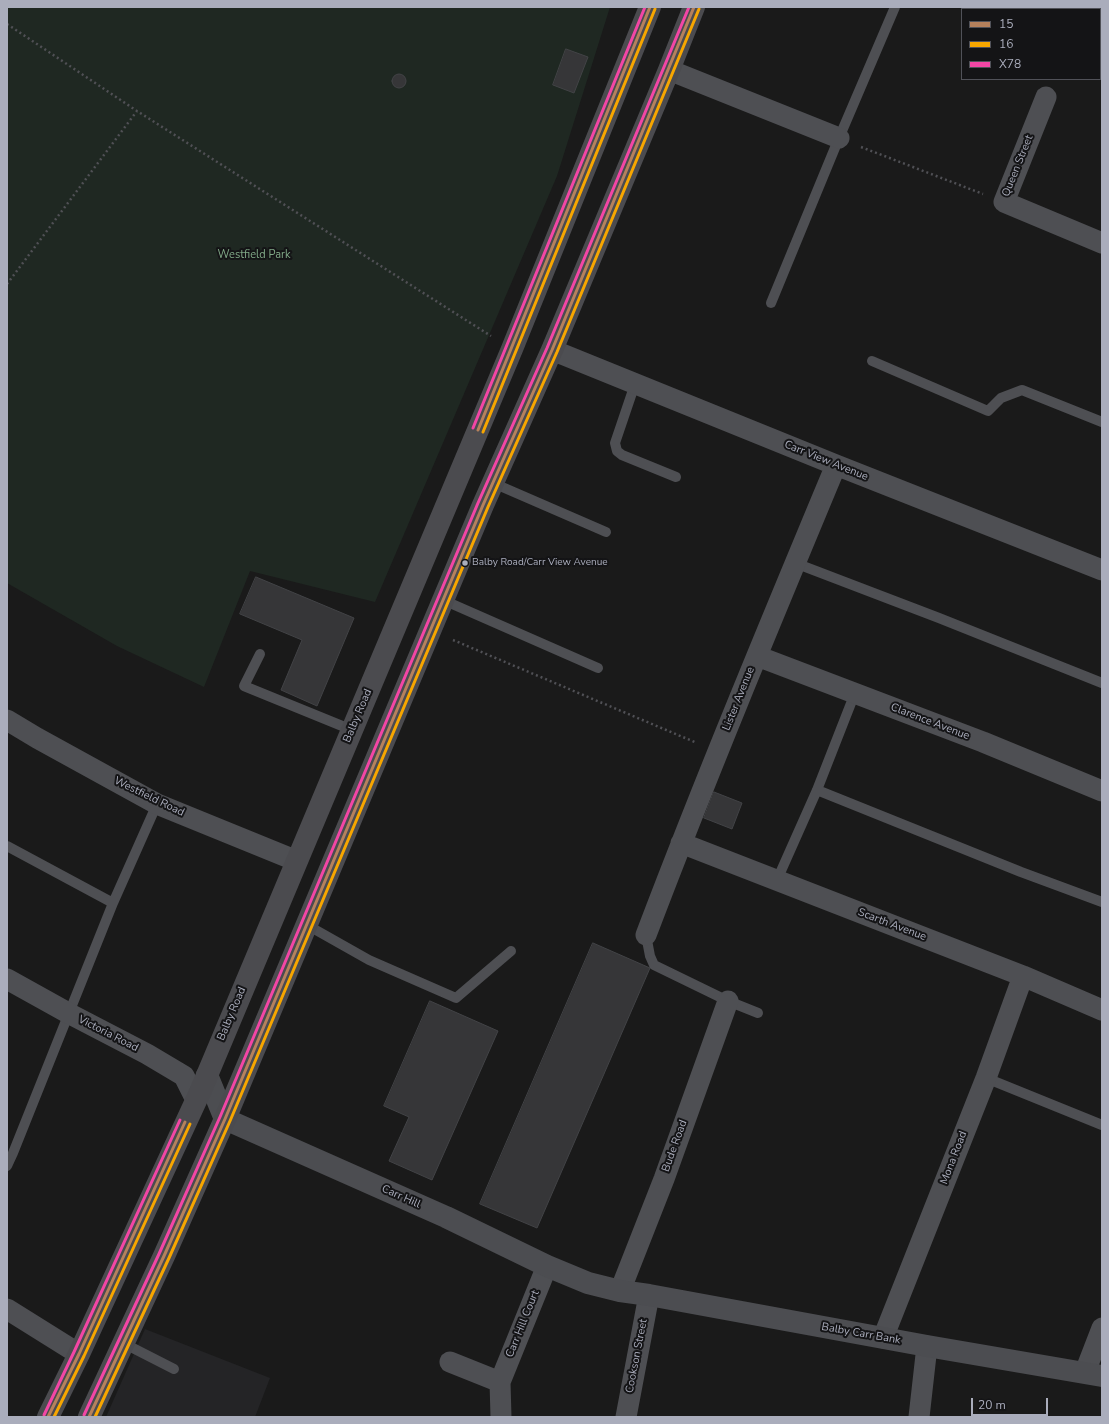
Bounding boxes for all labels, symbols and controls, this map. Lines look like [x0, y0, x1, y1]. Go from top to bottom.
legend [961, 8, 1101, 80]
text: 15 [999, 16, 1013, 32]
text: 16 [999, 36, 1013, 52]
text: X78 [999, 56, 1021, 72]
street label: Queen Street [1000, 133, 1036, 199]
park label: Westfield Park [218, 248, 290, 262]
street label: Carr View Avenue [782, 438, 870, 484]
place label: Balby Road/Carr View Avenue [472, 557, 608, 569]
marker: Balby Road/Carr View Avenue [460, 558, 470, 568]
street label: Lister Avenue [720, 665, 758, 733]
street label: Balby Road [341, 687, 375, 745]
street label: Clarence Avenue [889, 701, 971, 743]
street label: Westfield Road [112, 774, 186, 820]
street label: Scarth Avenue [856, 906, 928, 944]
street label: Balby Road [215, 985, 249, 1043]
street label: Victoria Road [76, 1013, 140, 1055]
street label: Bude Road [660, 1118, 690, 1174]
street label: Mona Road [938, 1129, 970, 1187]
street label: Carr Hill [380, 1183, 422, 1211]
street label: Carr Hill Court [504, 1288, 542, 1360]
street label: Cookson Street [623, 1318, 651, 1394]
street label: Balby Carr Bank [820, 1321, 902, 1347]
scale bar [973, 1390, 1050, 1416]
text: 20 m [978, 1397, 1006, 1413]

